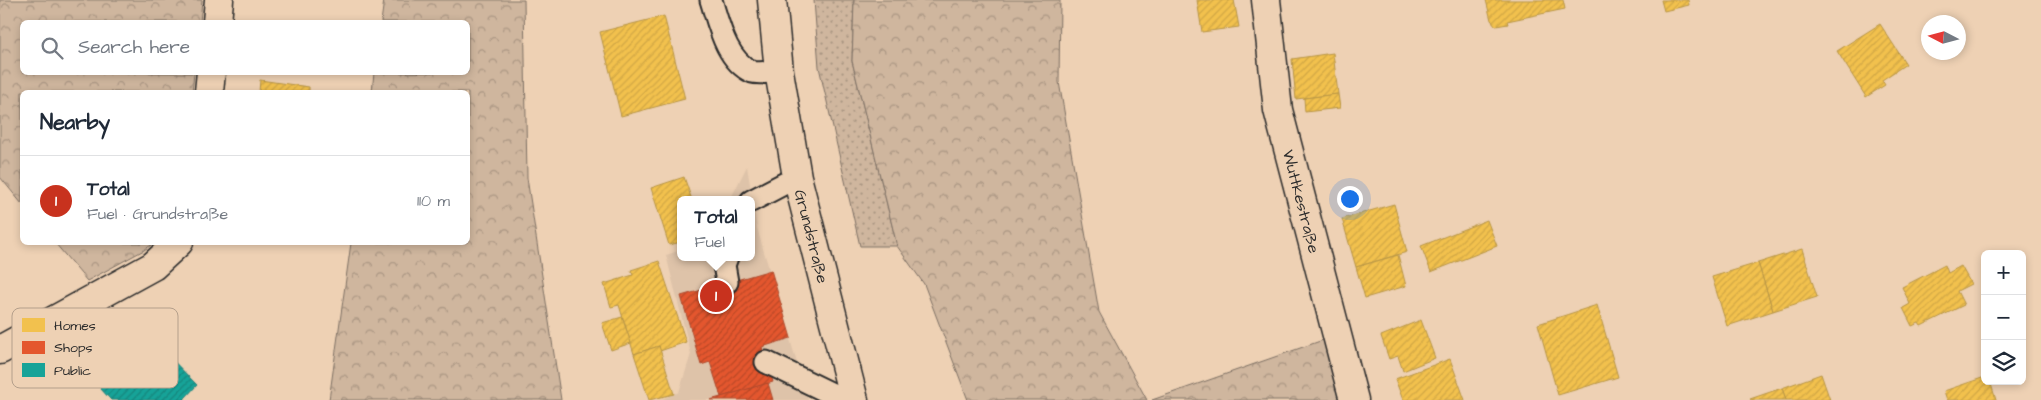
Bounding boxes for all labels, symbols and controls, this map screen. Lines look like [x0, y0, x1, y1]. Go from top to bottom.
north arrow [1921, 15, 1966, 60]
search box [20, 20, 470, 75]
icon: search [38, 34, 66, 62]
text: Search here [78, 34, 190, 61]
text: Nearby [40, 108, 110, 137]
street label: Wuttkestraße [1277, 147, 1325, 256]
text: Total [87, 176, 130, 203]
your location [1337, 186, 1363, 212]
street label: Grundstraße [789, 187, 834, 286]
text: 1 [55, 190, 57, 212]
text: 110 m [417, 190, 450, 212]
popup [677, 196, 755, 261]
text: Fuel · Grundstraße [87, 203, 228, 225]
text: Total [695, 204, 737, 231]
text: Fuel [695, 231, 725, 253]
map controls [1981, 250, 2026, 385]
button: + [1981, 250, 2026, 295]
pin: 1 [700, 277, 732, 315]
button: − [1981, 295, 2026, 340]
legend [12, 308, 178, 388]
text: Homes [54, 316, 96, 336]
text: Shops [54, 338, 93, 358]
button: layers [1981, 340, 2026, 385]
text: Public [54, 361, 91, 381]

